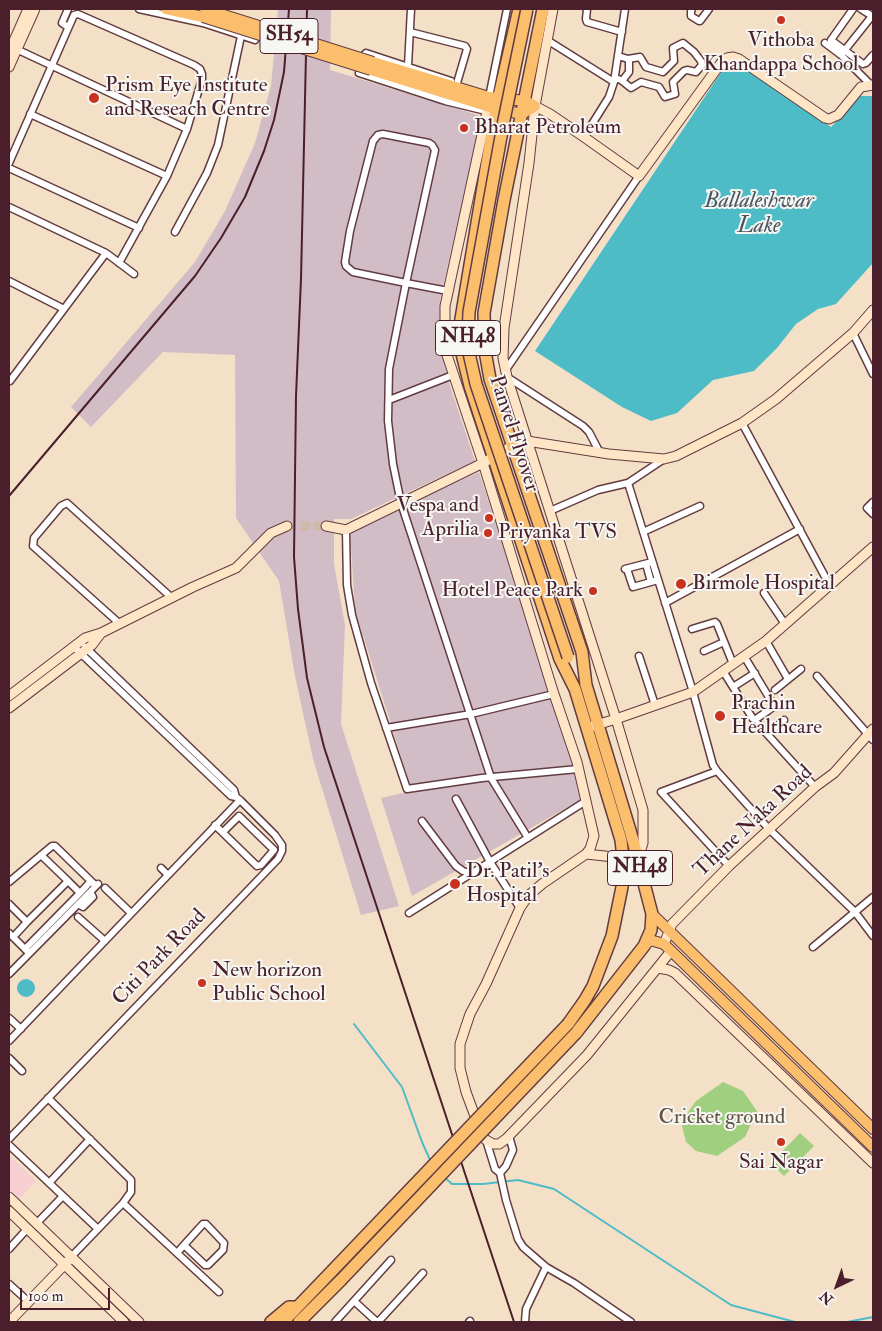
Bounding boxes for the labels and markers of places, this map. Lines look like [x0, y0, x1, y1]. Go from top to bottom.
marker: Vithoba Khandappa School [775, 14, 787, 26]
place label: Vithoba Khandappa School [704, 28, 858, 78]
place label: Prism Eye Institute and Reseach Centre [105, 73, 270, 123]
marker: Prism Eye Institute and Reseach Centre [87, 91, 101, 105]
place label: Bharat Petroleum [474, 115, 621, 141]
marker: Bharat Petroleum [458, 122, 470, 134]
place label: Vespa and Aprilia [397, 493, 479, 543]
marker: Vespa and Aprilia [483, 512, 495, 524]
place label: Priyanka TVS [498, 520, 617, 546]
marker: Priyanka TVS [482, 527, 494, 539]
place label: Birmole Hospital [692, 571, 835, 597]
marker: Birmole Hospital [674, 577, 688, 591]
place label: Hotel Peace Park [442, 578, 583, 604]
marker: Hotel Peace Park [587, 585, 599, 597]
place label: Prachin Healthcare [731, 691, 822, 741]
marker: Prachin Healthcare [713, 709, 727, 723]
place label: Dr. Patil's Hospital [466, 859, 550, 909]
marker: Dr. Patil's Hospital [448, 877, 462, 891]
place label: New horizon Public School [212, 958, 326, 1008]
marker: New horizon Public School [196, 977, 208, 989]
marker: Sai Nagar [775, 1136, 787, 1148]
place label: Sai Nagar [739, 1150, 823, 1176]

